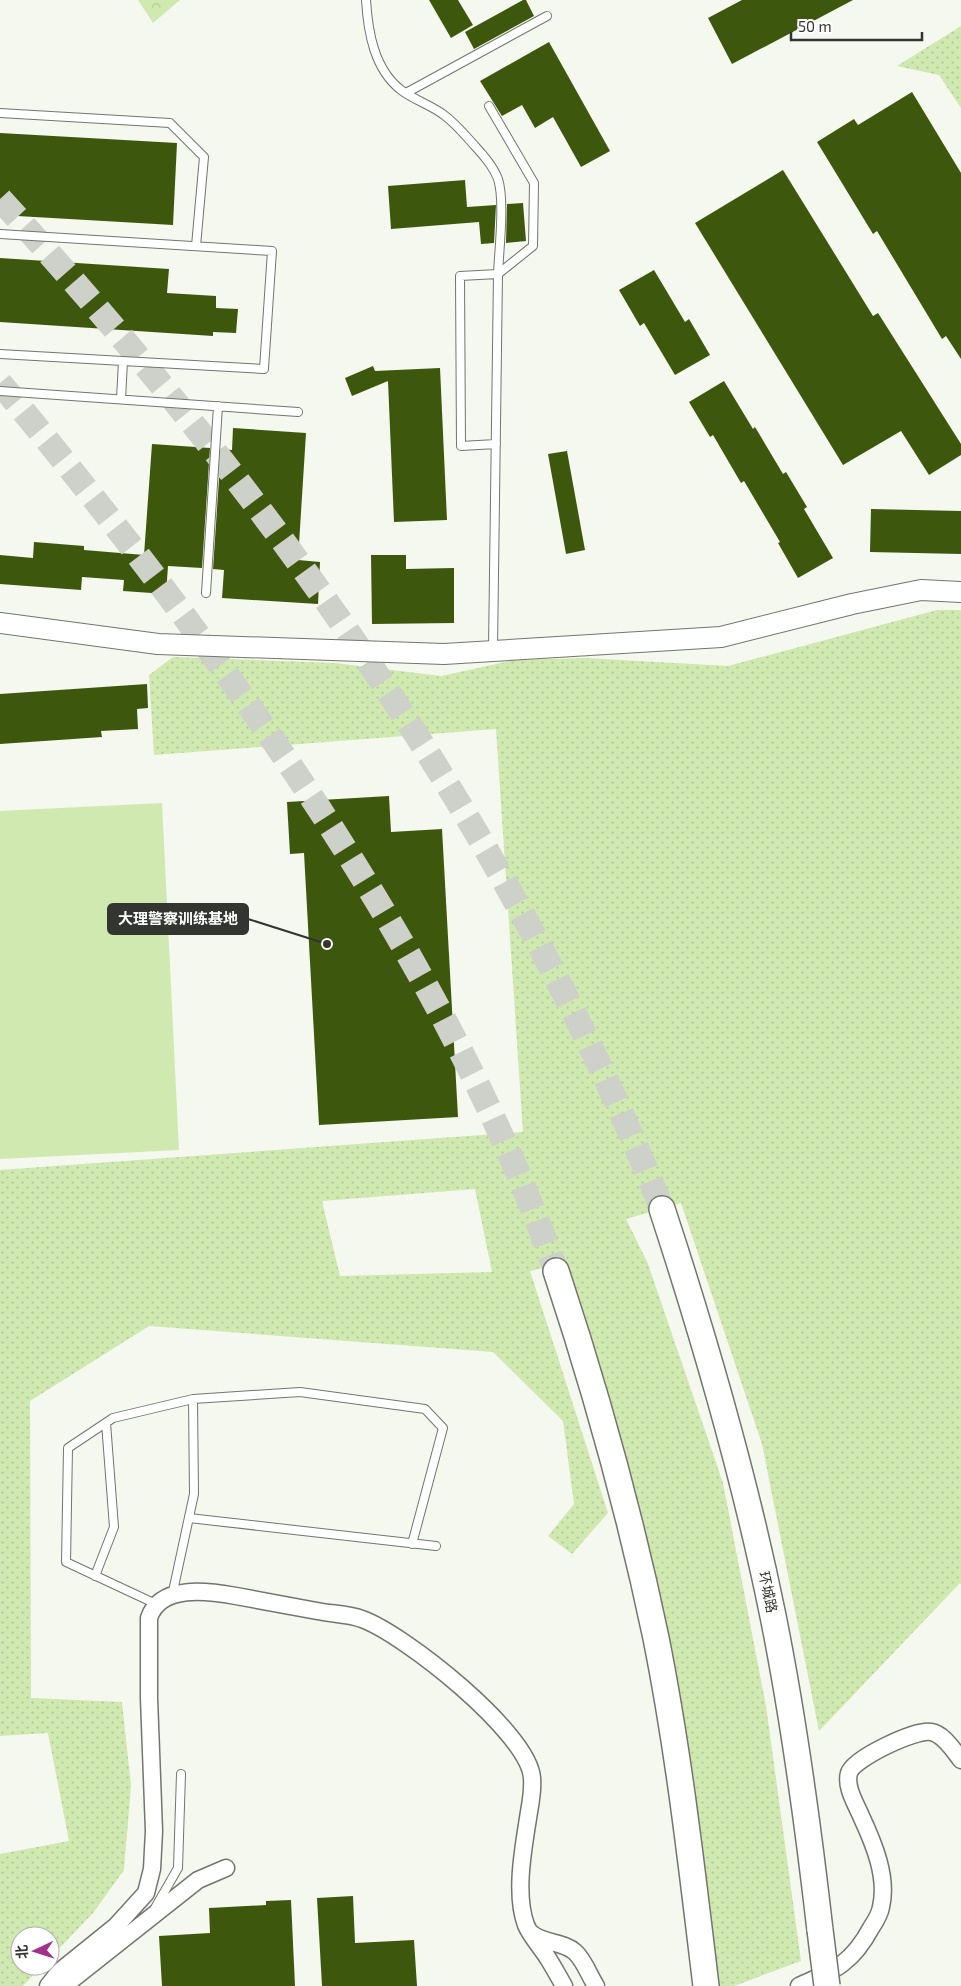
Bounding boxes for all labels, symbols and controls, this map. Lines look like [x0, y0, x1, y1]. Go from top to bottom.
scale bar [791, 10, 922, 42]
text: 50 m [798, 17, 832, 35]
callout: 大理警察训练基地 [108, 904, 248, 934]
text: 大理警察训练基地 [118, 909, 238, 927]
street label: 环城路 [756, 1570, 781, 1614]
north arrow [10, 1926, 60, 1976]
text: 北 [13, 1944, 31, 1960]

